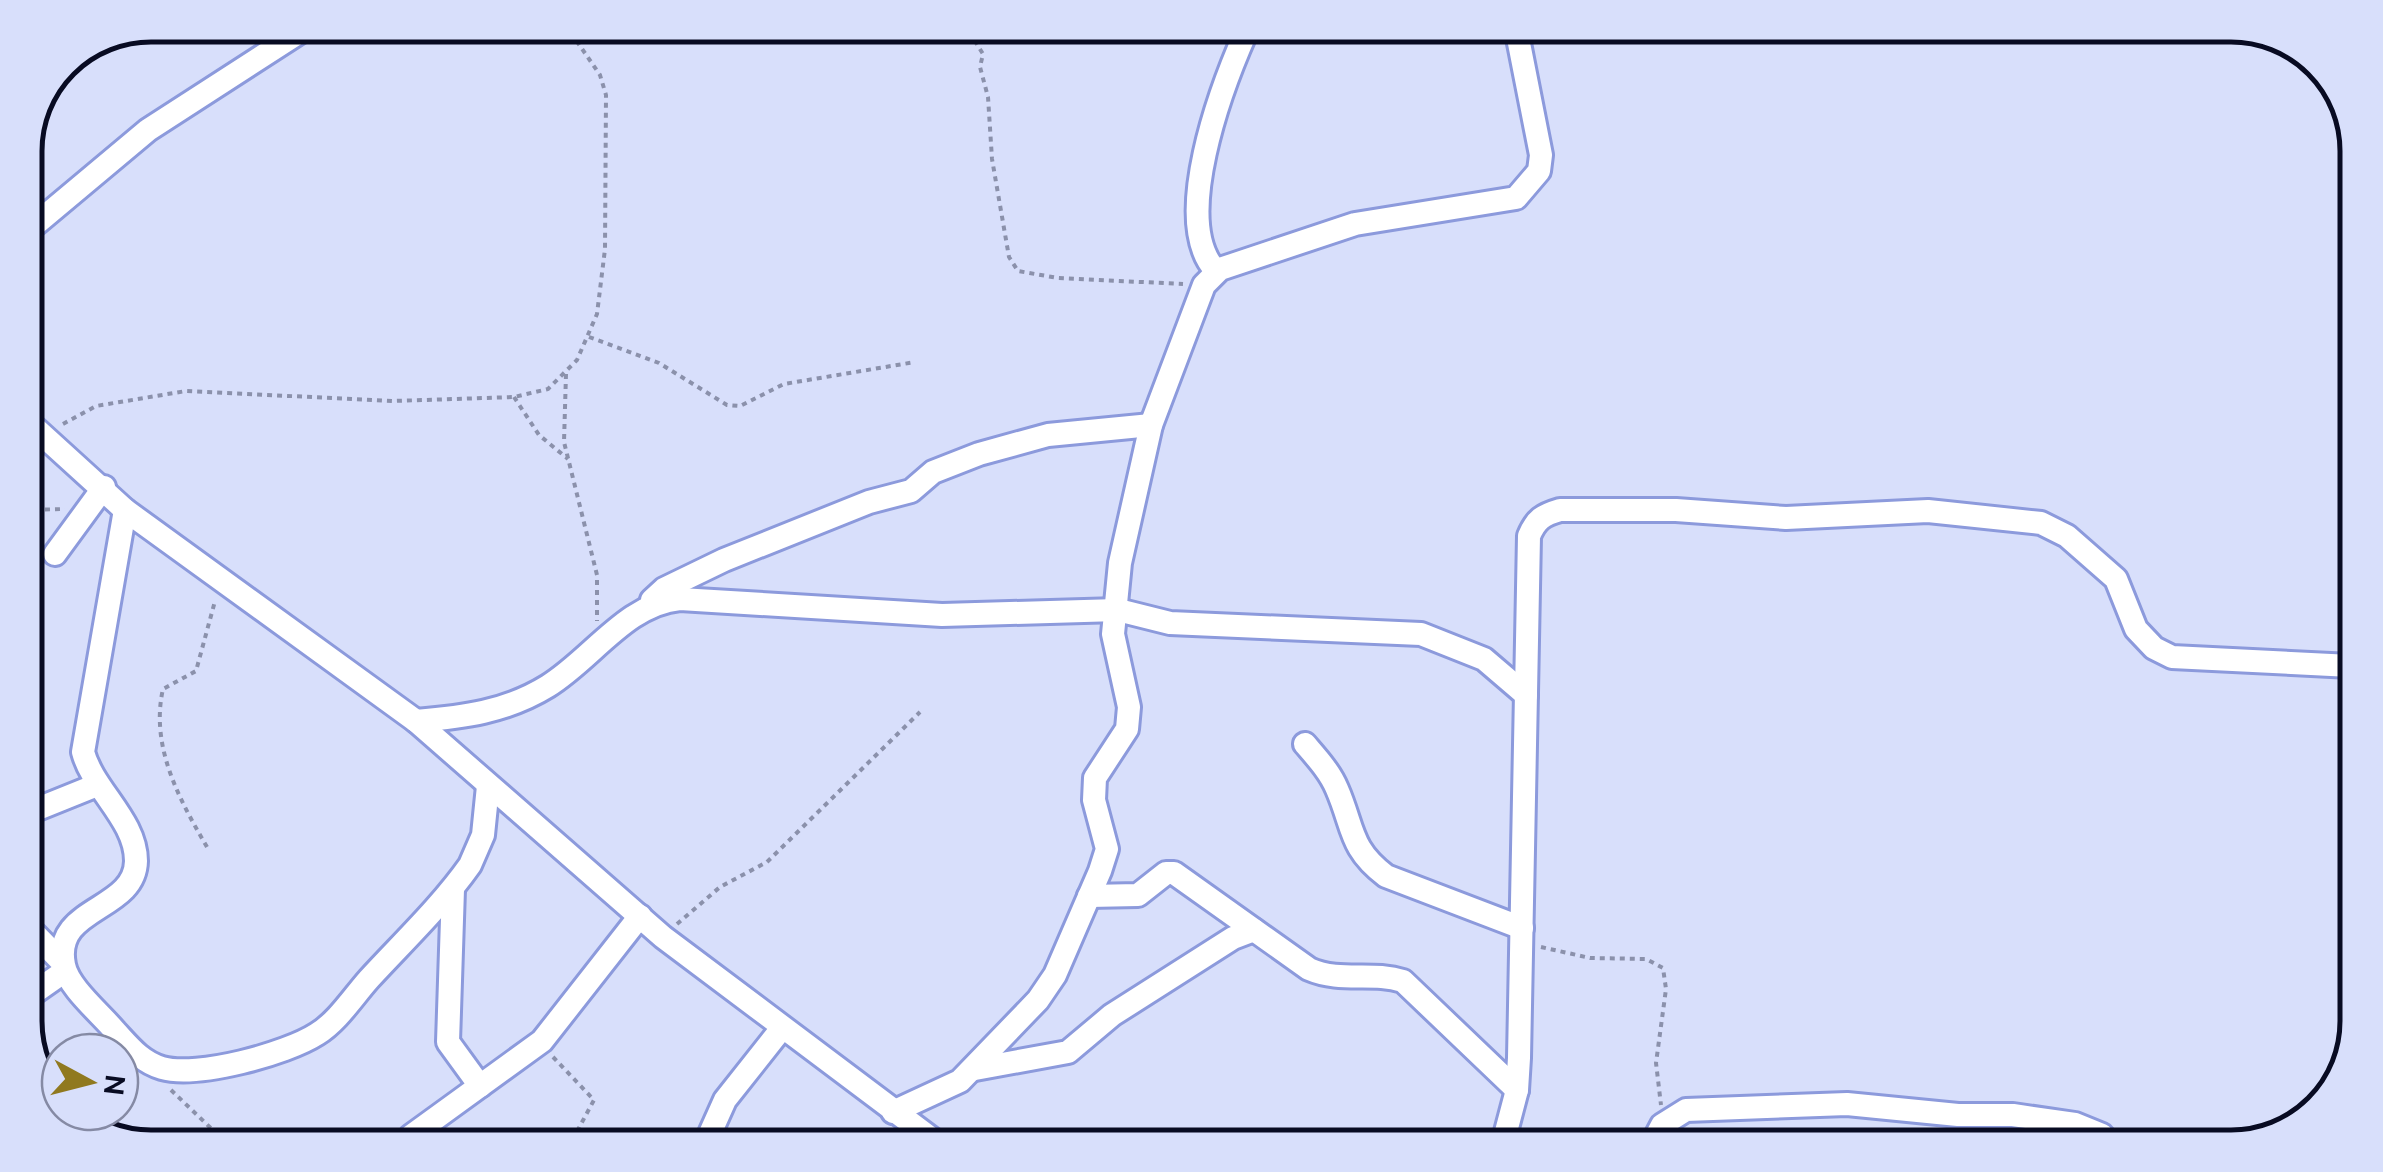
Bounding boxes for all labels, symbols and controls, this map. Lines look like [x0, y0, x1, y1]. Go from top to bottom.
north arrow [40, 1032, 140, 1132]
text: N [99, 1073, 132, 1097]

